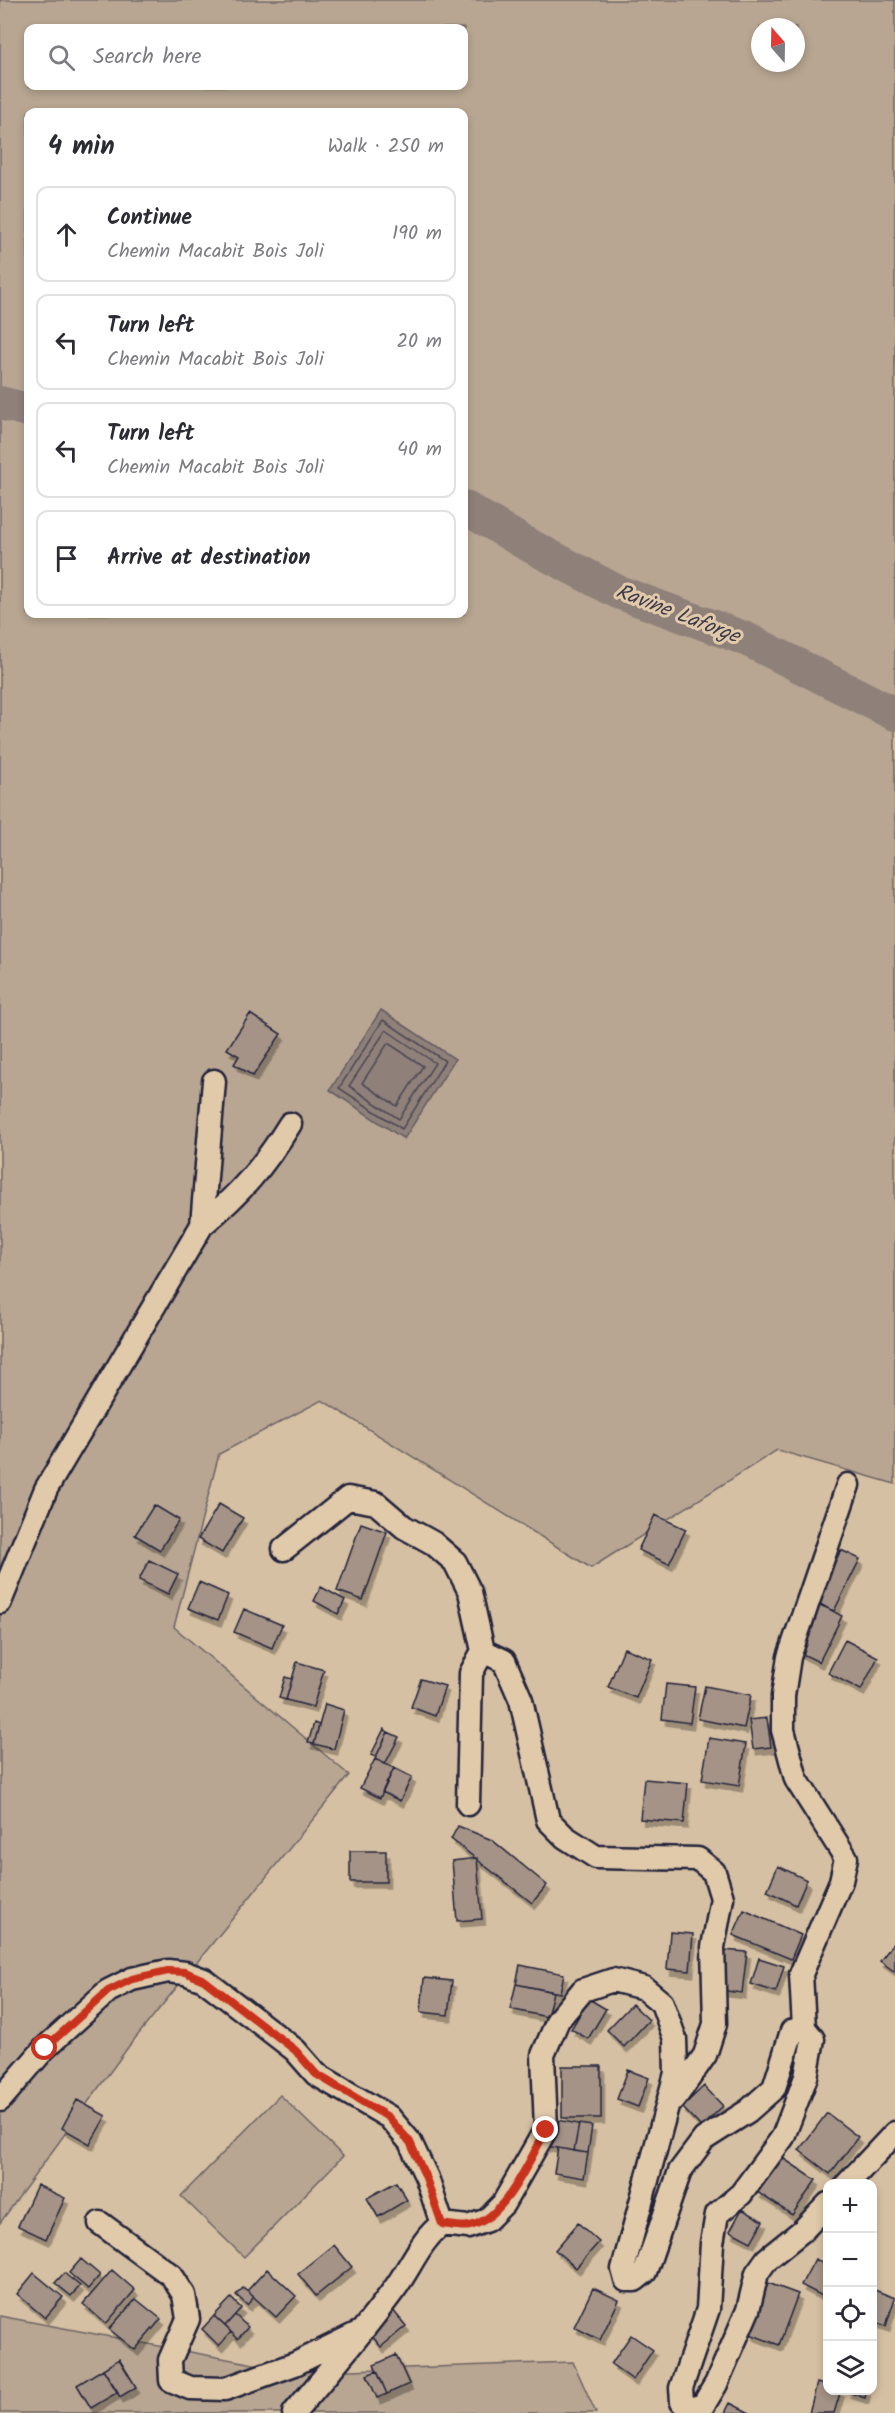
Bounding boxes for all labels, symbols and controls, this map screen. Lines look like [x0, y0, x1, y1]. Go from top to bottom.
north arrow [751, 18, 805, 72]
search box [24, 24, 468, 90]
text: Search here [93, 40, 201, 75]
icon: search [45, 41, 78, 74]
text: 4 min [48, 126, 115, 168]
text: Walk · 250 m [328, 131, 444, 163]
text: Continue [107, 201, 192, 236]
icon: ahead [50, 218, 83, 251]
text: 190 m [392, 218, 442, 250]
text: Chemin Macabit Bois Joli [107, 236, 324, 268]
text: Turn left [107, 309, 194, 344]
icon: left [50, 326, 83, 359]
text: 20 m [396, 326, 442, 358]
text: Chemin Macabit Bois Joli [107, 344, 324, 376]
text: Turn left [107, 417, 194, 452]
icon: left [50, 434, 83, 467]
text: 40 m [397, 434, 442, 466]
text: Chemin Macabit Bois Joli [107, 452, 324, 484]
text: Arrive at destination [107, 541, 310, 576]
icon: arrive [50, 542, 83, 575]
water label: Ravine Laforge [611, 576, 747, 654]
route start [31, 2034, 57, 2060]
route end [532, 2116, 558, 2142]
map controls [823, 2179, 877, 2395]
button: + [823, 2179, 877, 2233]
button: − [823, 2233, 877, 2287]
button: locate [823, 2287, 877, 2341]
button: layers [823, 2341, 877, 2395]

